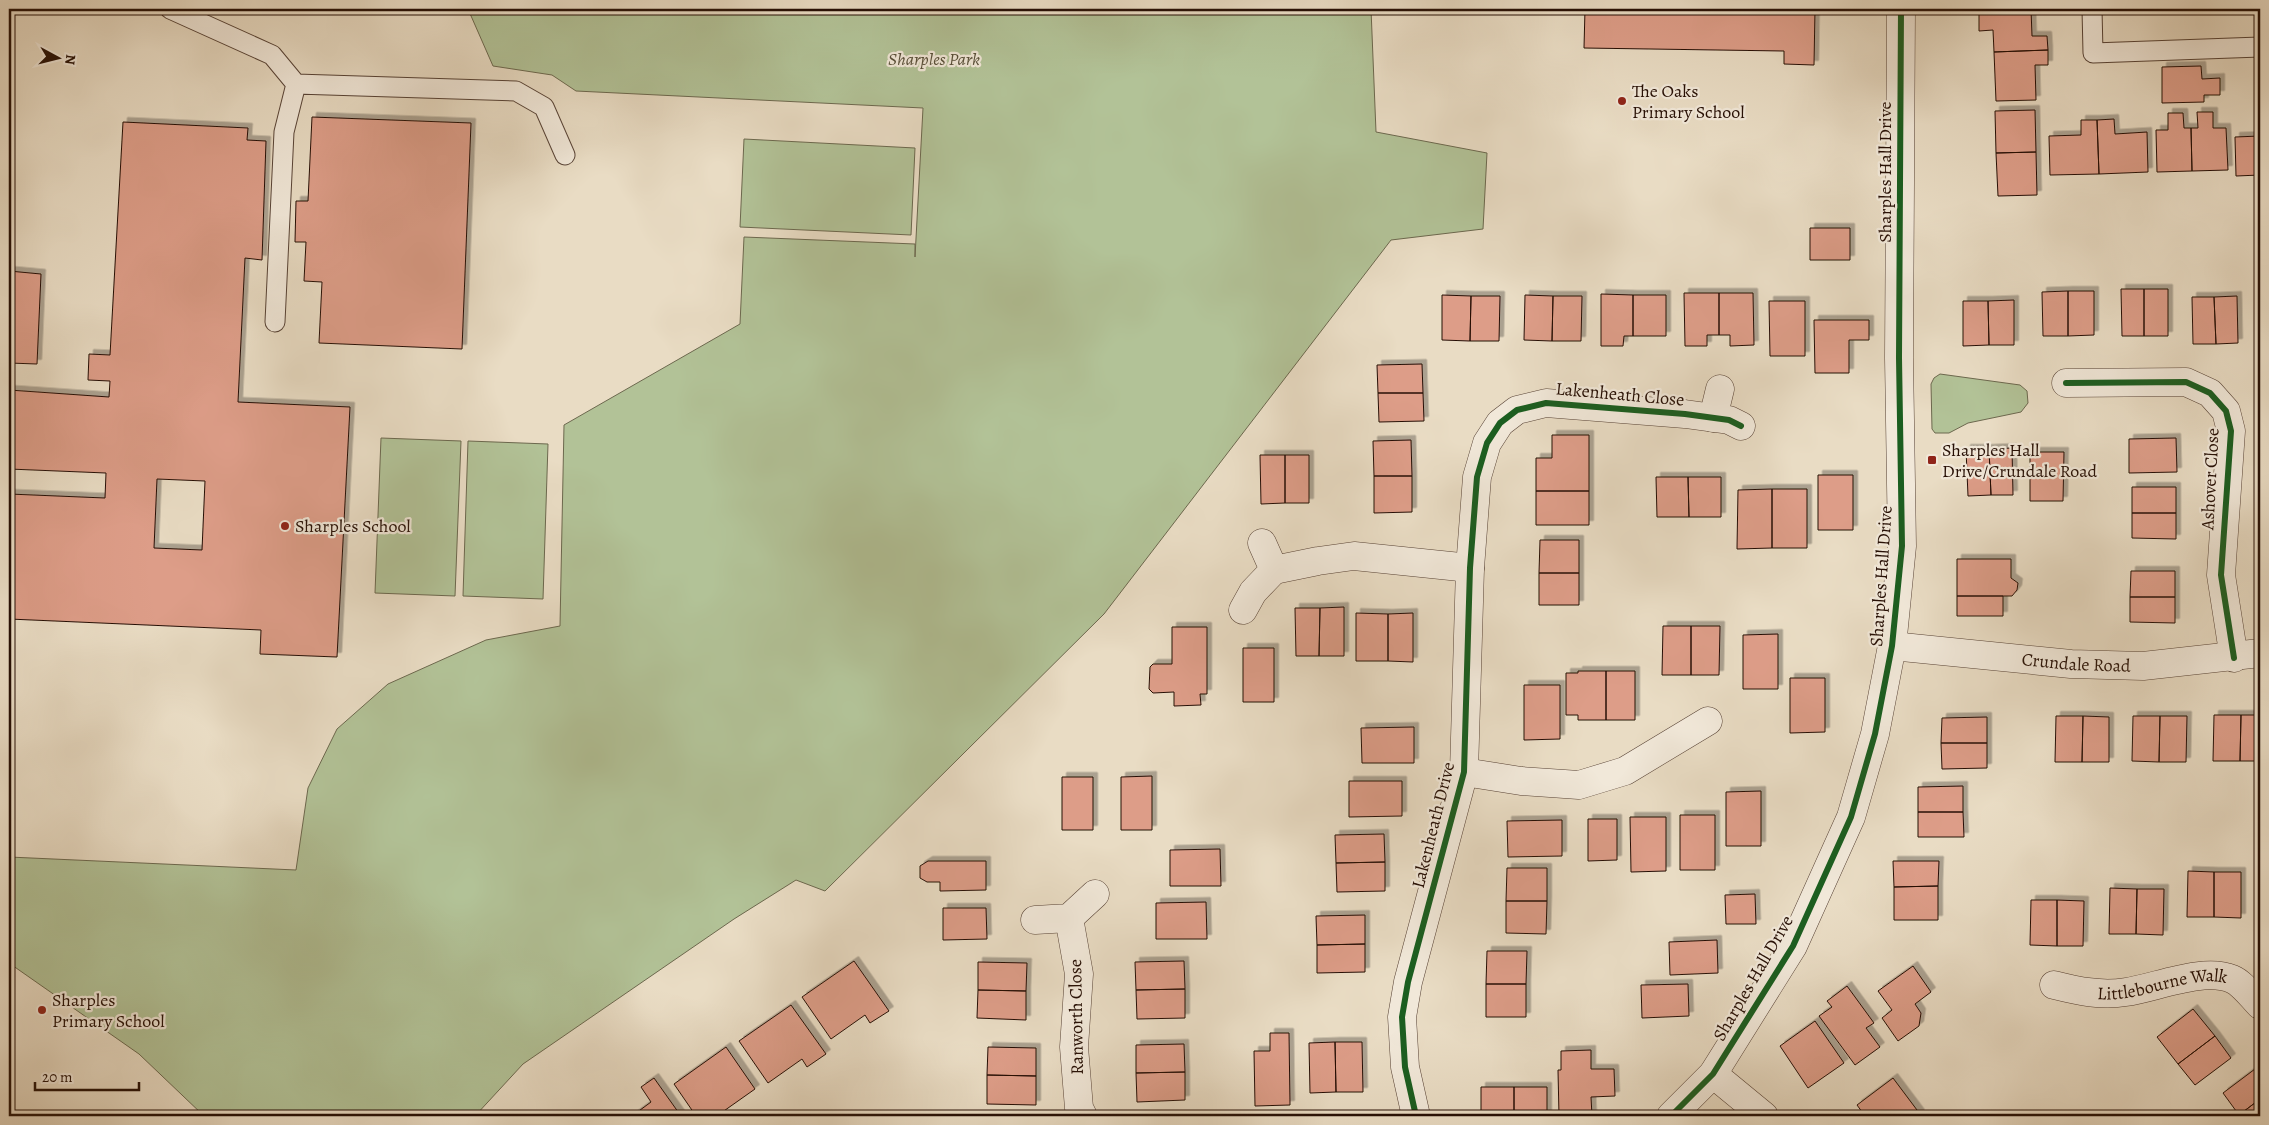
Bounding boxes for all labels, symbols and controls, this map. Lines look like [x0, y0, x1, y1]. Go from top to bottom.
north arrow [32, 32, 82, 82]
park label: Sharples Park [888, 47, 980, 71]
text: N [60, 53, 80, 66]
place label: The Oaks Primary School [1632, 79, 1745, 124]
marker: The Oaks Primary School [1616, 95, 1628, 107]
street label: Sharples Hall Drive [1873, 101, 1897, 243]
street label: Lakenheath Close [1555, 376, 1685, 412]
street label: Ashover Close [2195, 427, 2225, 532]
place label: Sharples Hall Drive/Crundale Road [1942, 438, 2098, 483]
marker: Sharples Hall Drive/Crundale Road [1926, 454, 1938, 466]
street label: Sharples Hall Drive [1864, 505, 1898, 647]
place label: Sharples School [295, 514, 411, 538]
marker: Sharples School [279, 520, 291, 532]
street label: Crundale Road [2021, 647, 2131, 678]
street label: Lakenheath Drive [1406, 759, 1460, 891]
street label: Sharples Hall Drive [1707, 911, 1799, 1045]
street label: Ranworth Close [1063, 959, 1089, 1075]
street label: Littlebourne Walk [2097, 963, 2230, 1006]
place label: Sharples Primary School [52, 988, 165, 1033]
marker: Sharples Primary School [36, 1004, 48, 1016]
scale bar [35, 1060, 139, 1092]
text: 20 m [42, 1067, 73, 1087]

